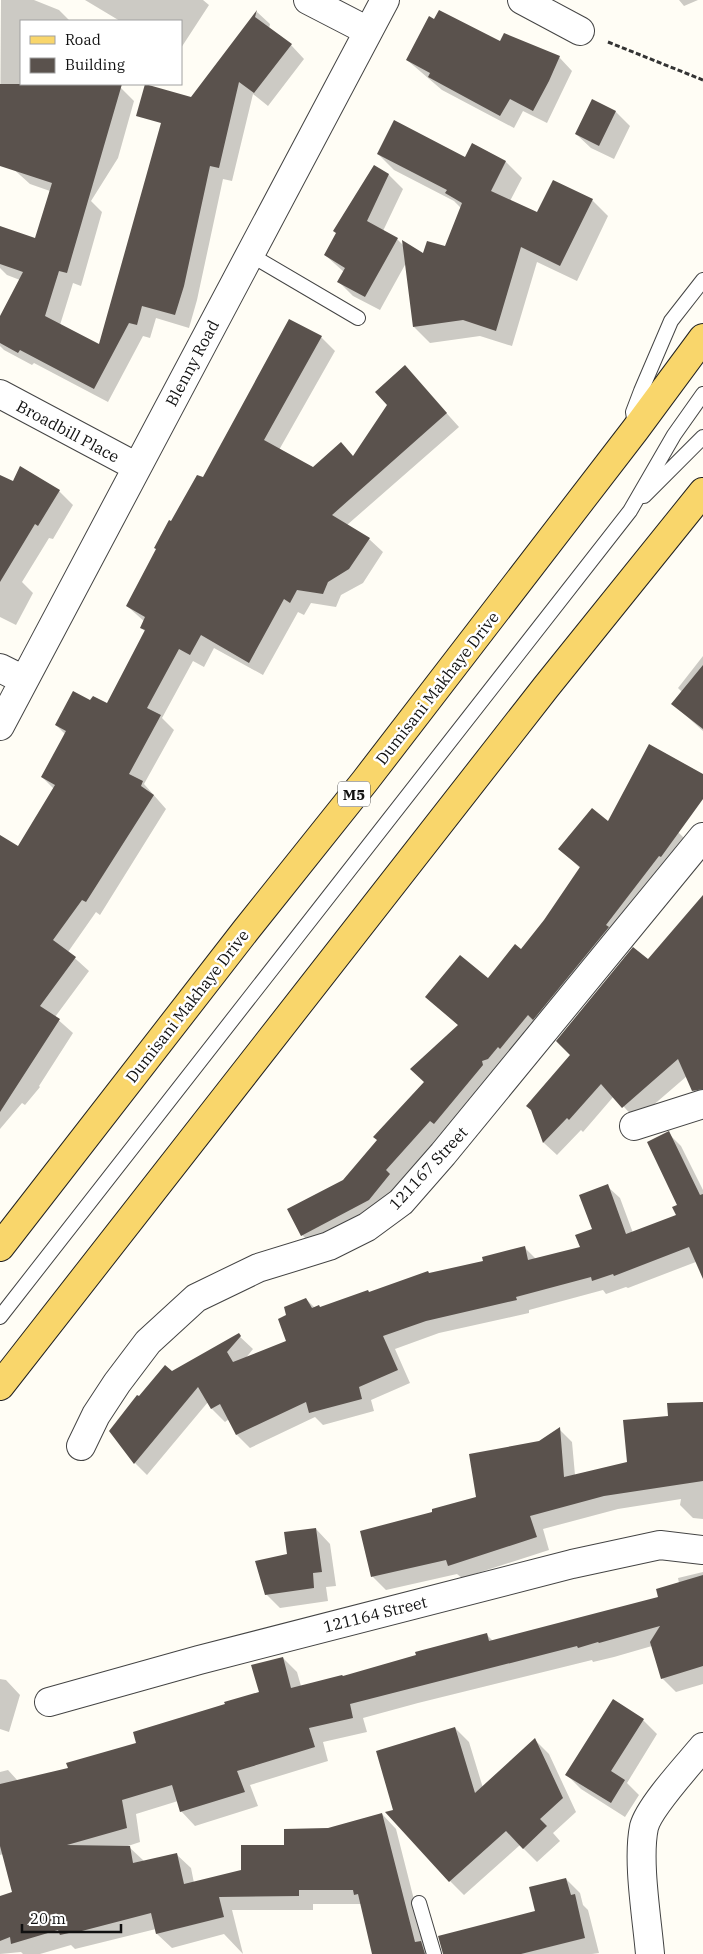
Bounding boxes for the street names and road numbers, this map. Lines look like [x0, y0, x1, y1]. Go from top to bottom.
street label: Blenny Road [161, 316, 223, 410]
street label: Broadbill Place [13, 396, 123, 466]
street label: Dumisani Makhaye Drive [371, 608, 503, 768]
road number: M5 [338, 782, 370, 806]
street label: Dumisani Makhaye Drive [121, 926, 253, 1086]
street label: 121167 Street [384, 1122, 472, 1214]
street label: 121164 Street [321, 1591, 429, 1637]

